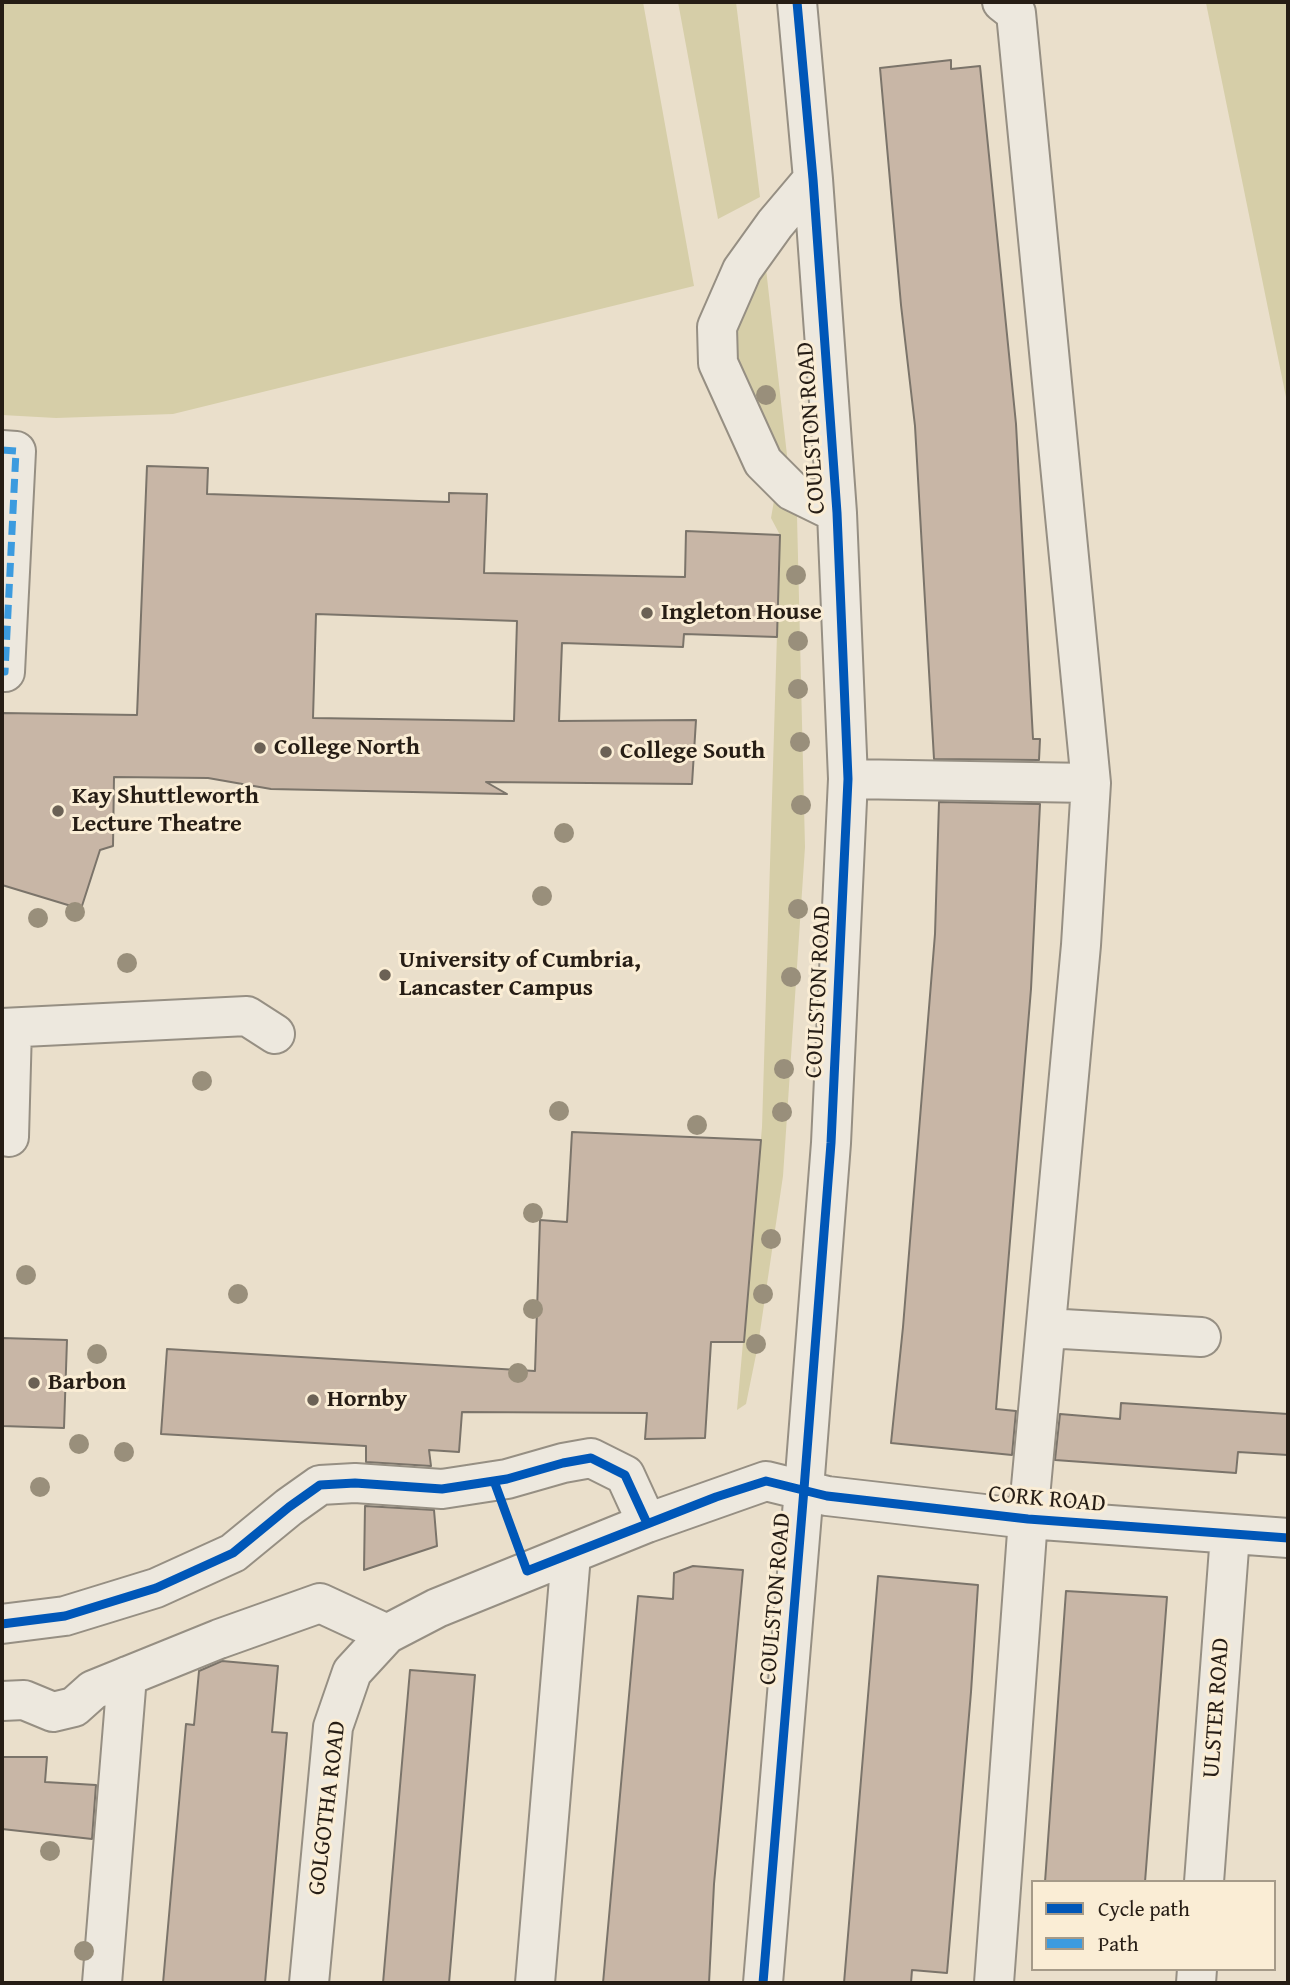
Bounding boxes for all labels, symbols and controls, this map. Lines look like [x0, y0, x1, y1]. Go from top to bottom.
street label: COULSTON ROAD [792, 341, 832, 515]
place label: Ingleton House [661, 599, 822, 627]
marker: Ingleton House [639, 605, 655, 621]
place label: College North [274, 734, 420, 762]
place label: College South [620, 738, 765, 766]
marker: College North [252, 740, 268, 756]
marker: College South [598, 744, 614, 760]
place label: Kay Shuttleworth Lecture Theatre [72, 783, 259, 839]
marker: Kay Shuttleworth Lecture Theatre [50, 803, 66, 819]
street label: COULSTON ROAD [800, 905, 838, 1079]
place label: University of Cumbria, Lancaster Campus [399, 947, 641, 1003]
marker: University of Cumbria, Lancaster Campus [377, 967, 393, 983]
place label: Barbon [48, 1369, 126, 1397]
marker: Barbon [26, 1375, 42, 1391]
place label: Hornby [327, 1386, 407, 1414]
marker: Hornby [305, 1392, 321, 1408]
street label: CORK ROAD [987, 1481, 1107, 1519]
street label: COULSTON ROAD [754, 1512, 798, 1686]
street label: ULSTER ROAD [1198, 1637, 1236, 1779]
street label: GOLGOTHA ROAD [303, 1719, 353, 1897]
legend [1031, 1880, 1276, 1971]
text: Cycle path [1098, 1893, 1190, 1924]
text: Path [1098, 1928, 1138, 1959]

